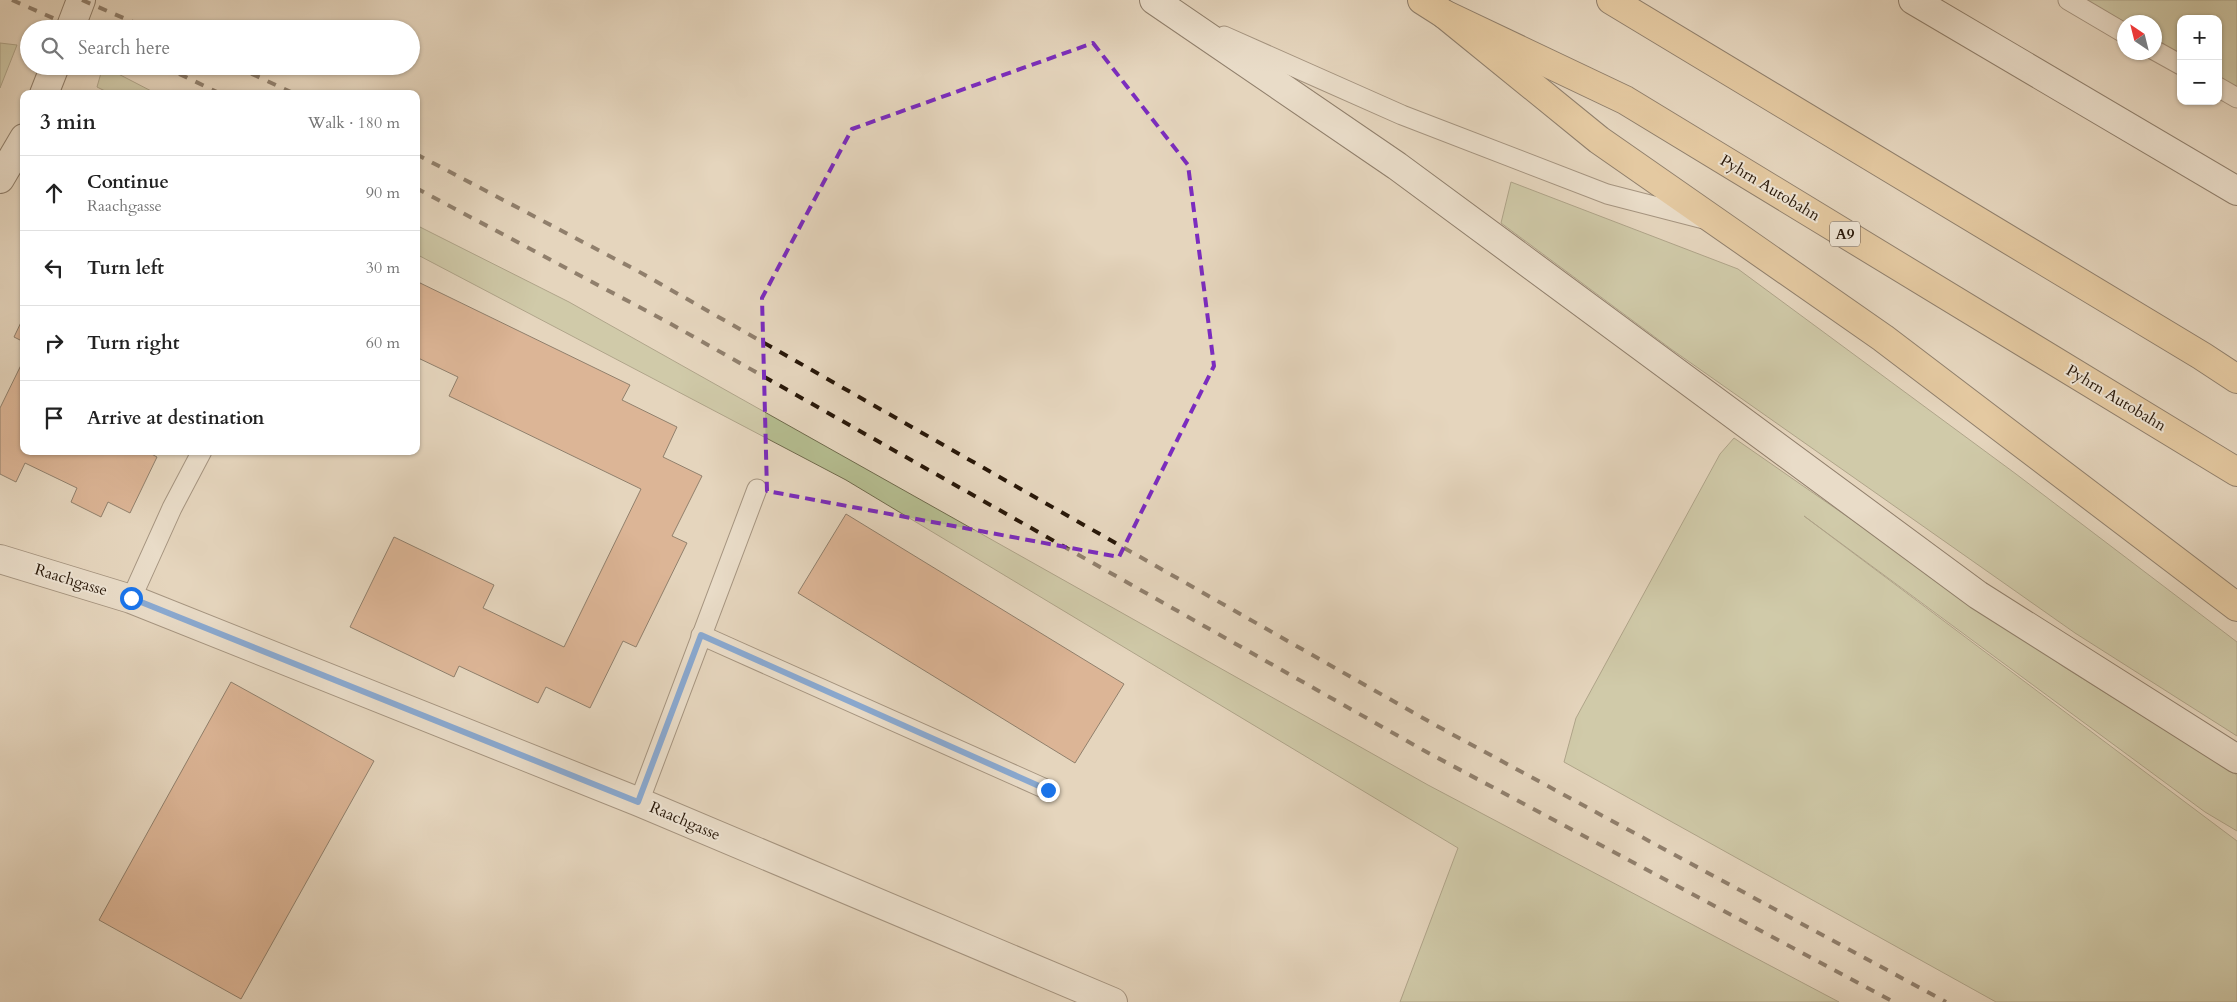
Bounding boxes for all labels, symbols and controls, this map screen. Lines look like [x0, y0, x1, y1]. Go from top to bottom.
north arrow [2117, 15, 2162, 60]
map controls [2177, 15, 2222, 105]
button: + [2177, 15, 2222, 60]
search box [20, 20, 420, 75]
icon: search [38, 34, 66, 62]
text: Search here [78, 35, 170, 61]
button: − [2177, 60, 2222, 105]
text: 3 min [40, 108, 96, 137]
text: Walk · 180 m [308, 112, 400, 134]
street label: Pyhrn Autobahn [1716, 149, 1824, 227]
text: Continue [87, 169, 169, 195]
icon: ahead [40, 179, 68, 207]
text: 90 m [366, 182, 400, 204]
text: Raachgasse [87, 195, 162, 217]
road number: A9 [1830, 222, 1860, 246]
icon: left [40, 254, 68, 282]
text: Turn left [87, 255, 164, 281]
text: 30 m [366, 257, 400, 279]
icon: right [40, 329, 68, 357]
text: Turn right [87, 330, 179, 356]
text: 60 m [366, 332, 400, 354]
street label: Pyhrn Autobahn [2062, 359, 2170, 437]
icon: arrive [40, 404, 68, 432]
text: Arrive at destination [87, 405, 264, 431]
street label: Raachgasse [32, 559, 110, 601]
route start [120, 587, 143, 610]
route end [1037, 779, 1060, 802]
street label: Raachgasse [646, 796, 724, 846]

